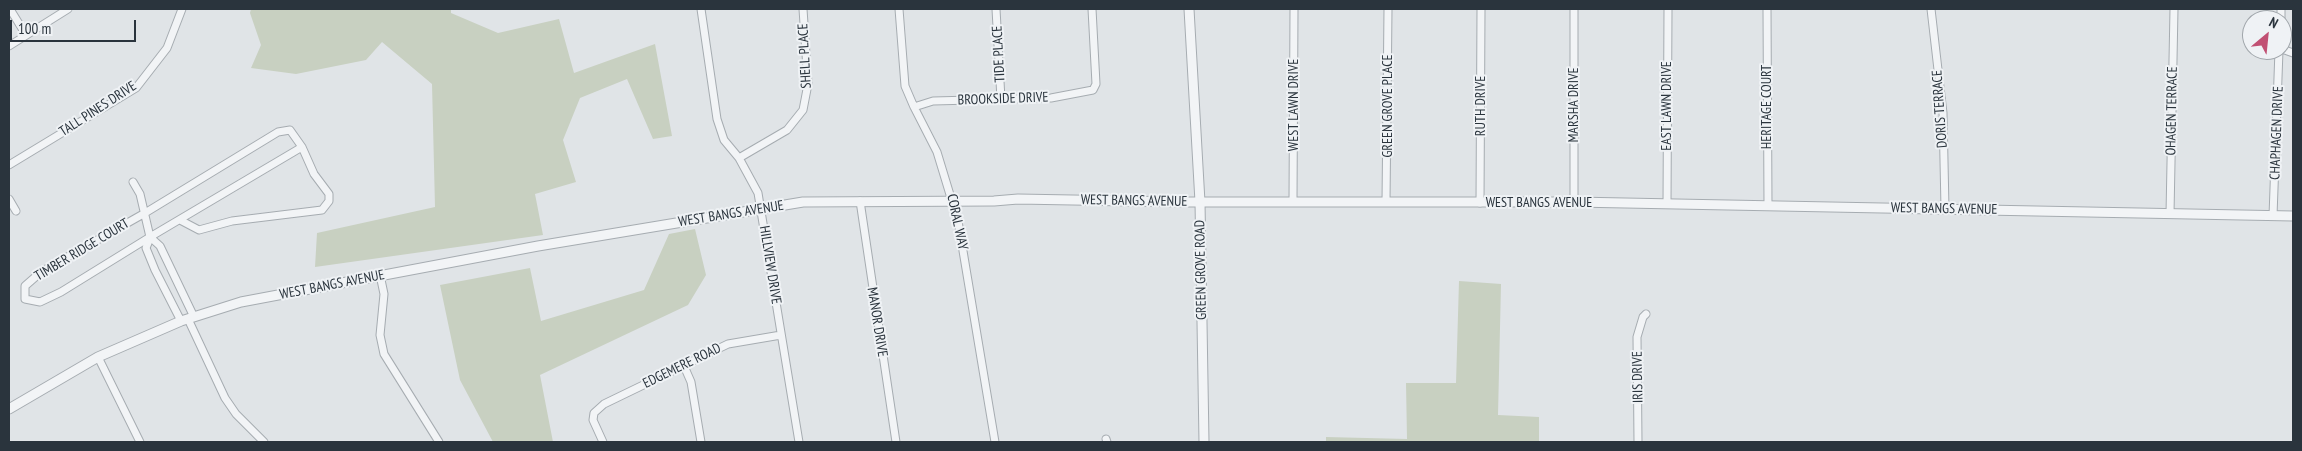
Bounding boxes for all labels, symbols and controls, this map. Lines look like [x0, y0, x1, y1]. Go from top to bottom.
scale bar [12, 10, 139, 42]
north arrow [2242, 10, 2292, 60]
text: N [2266, 13, 2281, 32]
text: 100 m [18, 19, 51, 38]
street label: SHELL PLACE [795, 23, 815, 89]
street label: TIDE PLACE [989, 25, 1009, 83]
street label: GREEN GROVE PLACE [1380, 54, 1396, 158]
street label: WEST LAWN DRIVE [1286, 59, 1302, 151]
street label: EAST LAWN DRIVE [1659, 61, 1675, 151]
street label: HERITAGE COURT [1759, 65, 1775, 149]
street label: OHAGEN TERRACE [2163, 66, 2181, 156]
street label: MARSHA DRIVE [1566, 67, 1582, 143]
street label: DORIS TERRACE [1929, 69, 1951, 149]
street label: RUTH DRIVE [1473, 76, 1489, 136]
street label: TALL PINES DRIVE [56, 78, 140, 140]
street label: CHAPHAGEN DRIVE [2267, 86, 2287, 180]
street label: BROOKSIDE DRIVE [957, 89, 1049, 109]
street label: CORAL WAY [943, 192, 971, 252]
street label: WEST BANGS AVENUE [1081, 192, 1187, 210]
street label: WEST BANGS AVENUE [1486, 195, 1592, 211]
street label: WEST BANGS AVENUE [677, 197, 785, 231]
street label: WEST BANGS AVENUE [1891, 200, 1997, 218]
street label: TIMBER RIDGE COURT [32, 215, 132, 285]
street label: GREEN GROVE ROAD [1192, 220, 1210, 320]
street label: HILLVIEW DRIVE [756, 225, 784, 305]
street label: WEST BANGS AVENUE [278, 267, 386, 303]
street label: MANOR DRIVE [863, 286, 891, 358]
street label: EDGEMERE ROAD [640, 340, 724, 392]
street label: IRIS DRIVE [1629, 351, 1647, 403]

